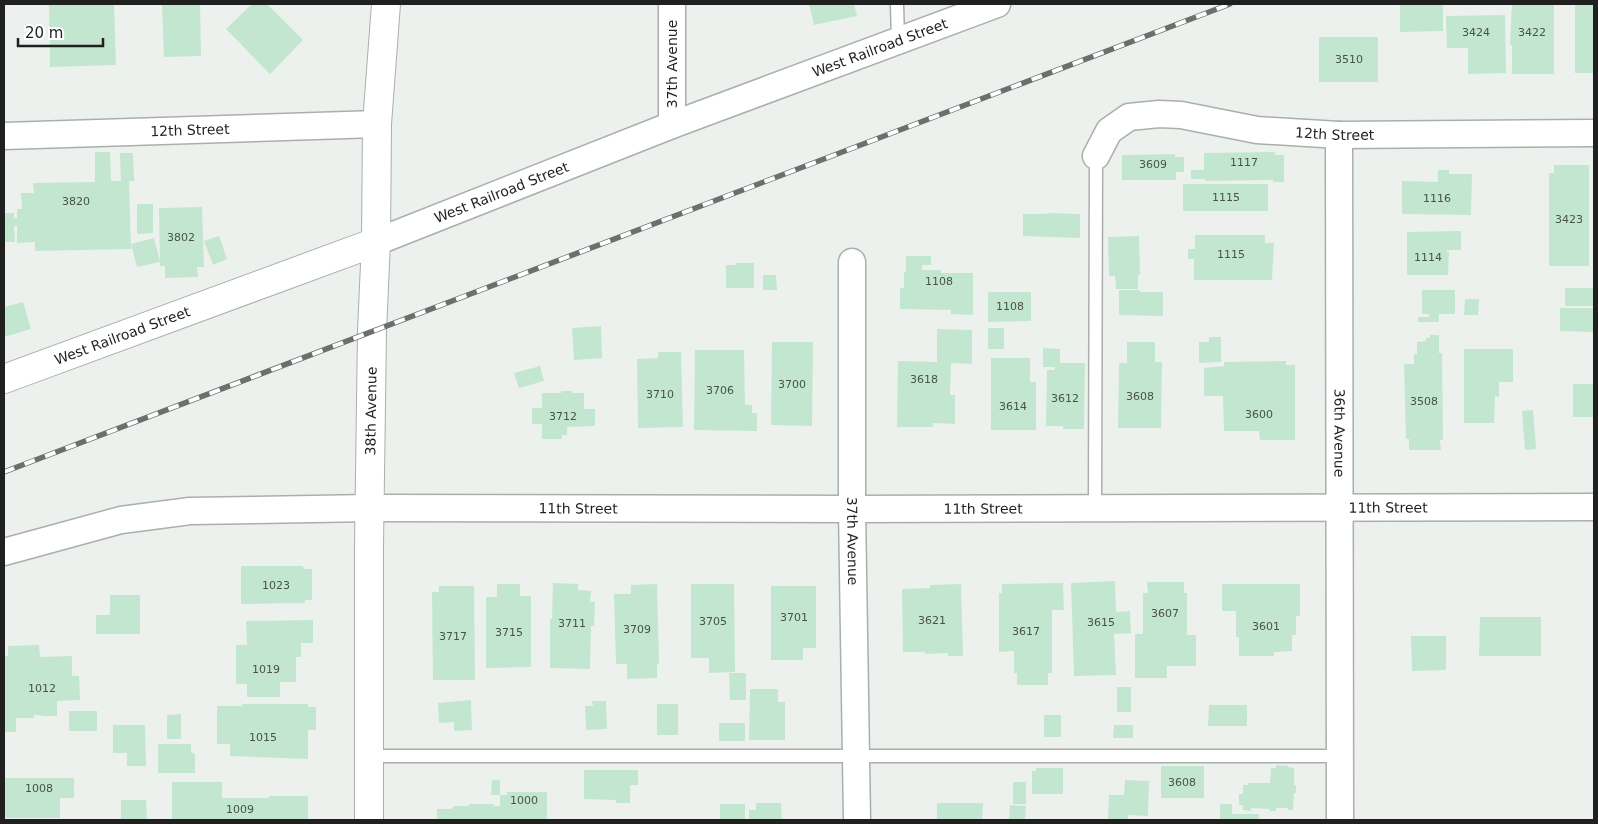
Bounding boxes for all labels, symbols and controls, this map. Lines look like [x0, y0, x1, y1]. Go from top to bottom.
scale bar [18, 15, 102, 47]
street label: West Railroad Street [810, 15, 950, 80]
street label: 37th Avenue [664, 20, 680, 108]
text: 20 m [25, 24, 63, 42]
house number: 3424 [1462, 26, 1490, 39]
house number: 3422 [1518, 26, 1546, 39]
house number: 3510 [1335, 53, 1363, 66]
street label: 12th Street [150, 121, 230, 139]
street label: 12th Street [1295, 124, 1375, 143]
house number: 1117 [1230, 156, 1258, 169]
street label: West Railroad Street [432, 158, 572, 226]
house number: 3609 [1139, 158, 1167, 171]
house number: 1115 [1212, 191, 1240, 204]
house number: 1116 [1423, 192, 1451, 205]
house number: 3820 [62, 195, 90, 208]
house number: 3423 [1555, 213, 1583, 226]
house number: 3802 [167, 231, 195, 244]
house number: 1115 [1217, 248, 1245, 261]
house number: 1114 [1414, 251, 1442, 264]
house number: 1108 [925, 275, 953, 288]
house number: 1108 [996, 300, 1024, 313]
street label: West Railroad Street [52, 303, 193, 368]
street label: 38th Avenue [362, 367, 380, 455]
house number: 3618 [910, 373, 938, 386]
house number: 3700 [778, 378, 806, 391]
house number: 3706 [706, 384, 734, 397]
house number: 3710 [646, 388, 674, 401]
street label: 36th Avenue [1331, 389, 1347, 477]
house number: 3608 [1126, 390, 1154, 403]
house number: 3612 [1051, 392, 1079, 405]
house number: 3508 [1410, 395, 1438, 408]
house number: 3614 [999, 400, 1027, 413]
house number: 3600 [1245, 408, 1273, 421]
house number: 3712 [549, 410, 577, 423]
street label: 37th Avenue [844, 497, 861, 585]
street label: 11th Street [1348, 499, 1428, 516]
street label: 11th Street [538, 500, 618, 517]
street label: 11th Street [943, 501, 1023, 517]
house number: 1023 [262, 579, 290, 592]
house number: 3607 [1151, 607, 1179, 620]
house number: 3701 [780, 611, 808, 624]
house number: 3621 [918, 614, 946, 627]
house number: 3705 [699, 615, 727, 628]
house number: 3615 [1087, 616, 1115, 629]
house number: 3711 [558, 617, 586, 630]
house number: 3601 [1252, 620, 1280, 633]
house number: 3709 [623, 623, 651, 636]
house number: 3617 [1012, 625, 1040, 638]
house number: 3715 [495, 626, 523, 639]
house number: 3717 [439, 630, 467, 643]
house number: 1019 [252, 663, 280, 676]
house number: 1012 [28, 682, 56, 695]
house number: 1015 [249, 731, 277, 744]
house number: 3608 [1168, 776, 1196, 789]
house number: 1008 [25, 782, 53, 795]
house number: 1000 [510, 794, 538, 807]
house number: 1009 [226, 803, 254, 816]

